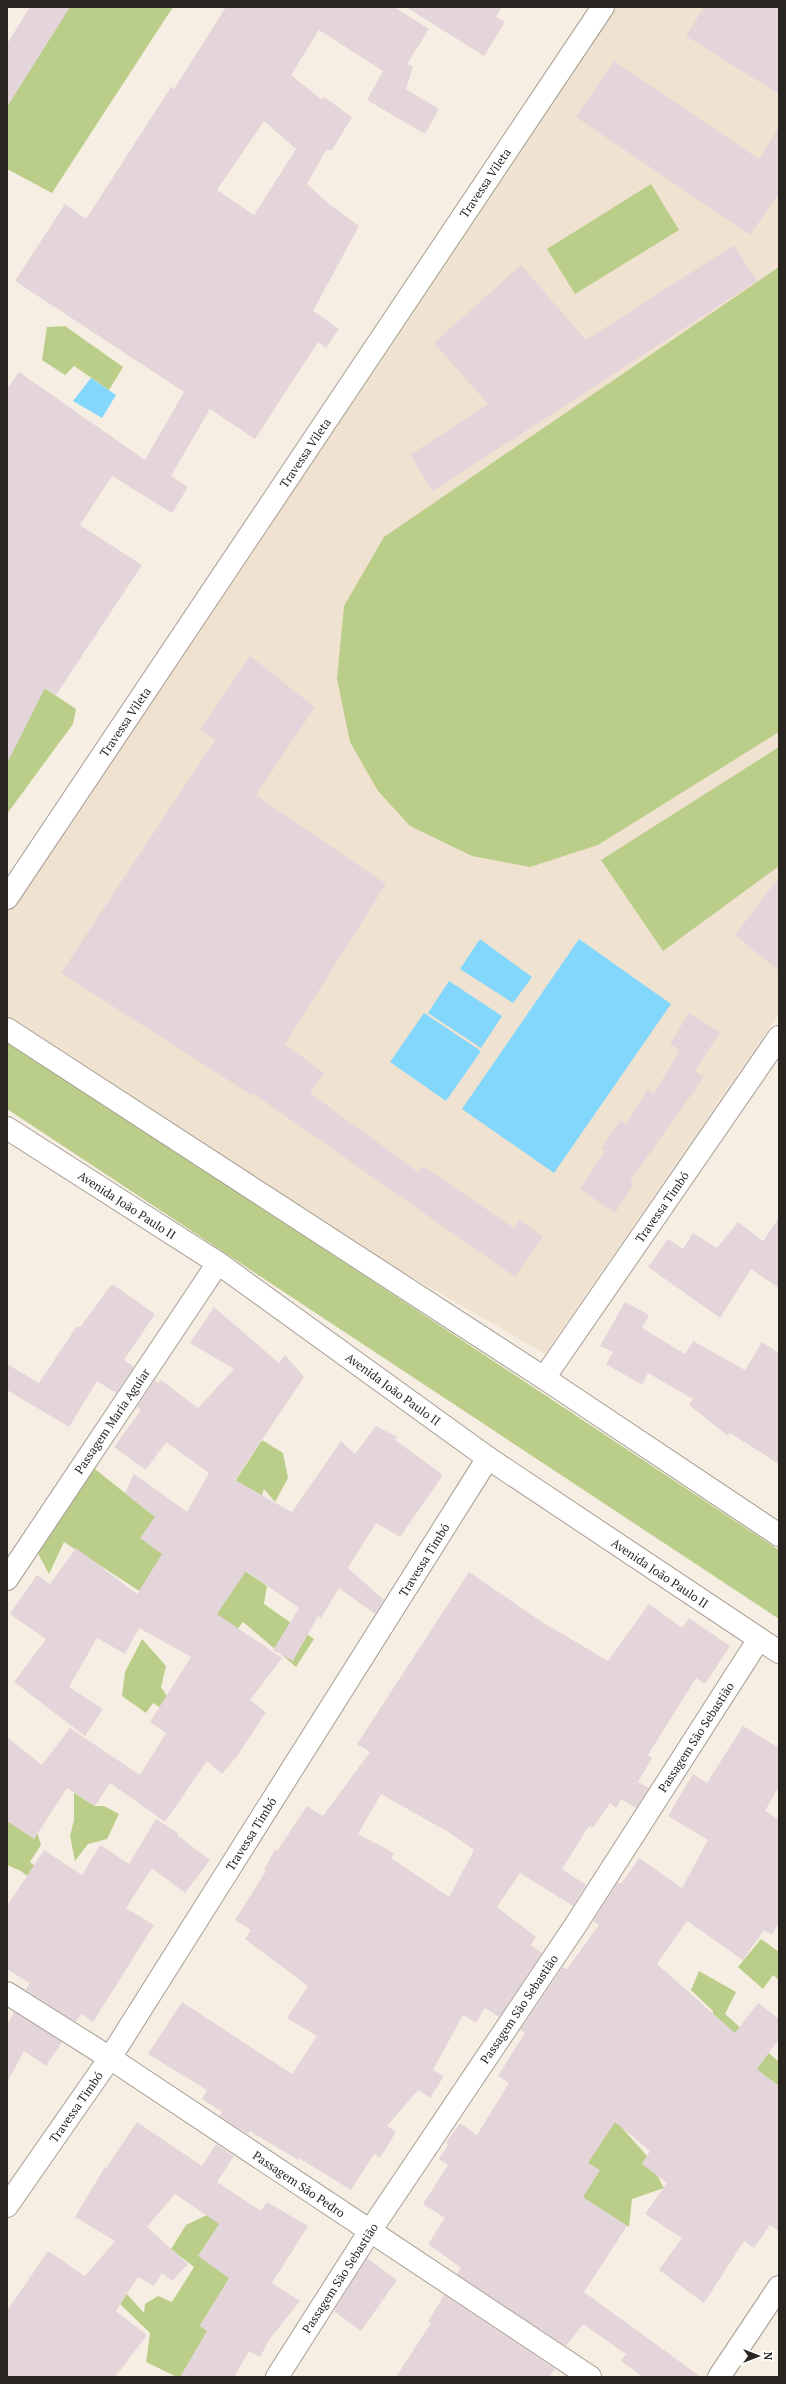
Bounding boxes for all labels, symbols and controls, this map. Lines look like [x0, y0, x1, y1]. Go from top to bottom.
street label: Travessa Vileta [456, 145, 514, 221]
street label: Travessa Vileta [276, 415, 334, 491]
street label: Travessa Vileta [96, 684, 154, 760]
street label: Avenida João Paulo II [75, 1168, 179, 1242]
street label: Travessa Timbó [632, 1168, 692, 1246]
street label: Avenida João Paulo II [343, 1350, 443, 1428]
street label: Passagem Maria Aguiar [71, 1365, 153, 1477]
street label: Travessa Timbó [395, 1520, 453, 1599]
street label: Avenida João Paulo II [609, 1535, 711, 1611]
street label: Passagem São Sebastião [655, 1679, 737, 1795]
street label: Travessa Timbó [222, 1794, 280, 1873]
street label: Passagem São Sebastião [477, 1951, 561, 2066]
street label: Travessa Timbó [46, 2068, 106, 2146]
street label: Passagem São Pedro [250, 2148, 348, 2221]
street label: Passagem São Sebastião [299, 2220, 381, 2336]
north arrow [738, 2336, 778, 2376]
text: N [761, 2352, 775, 2361]

